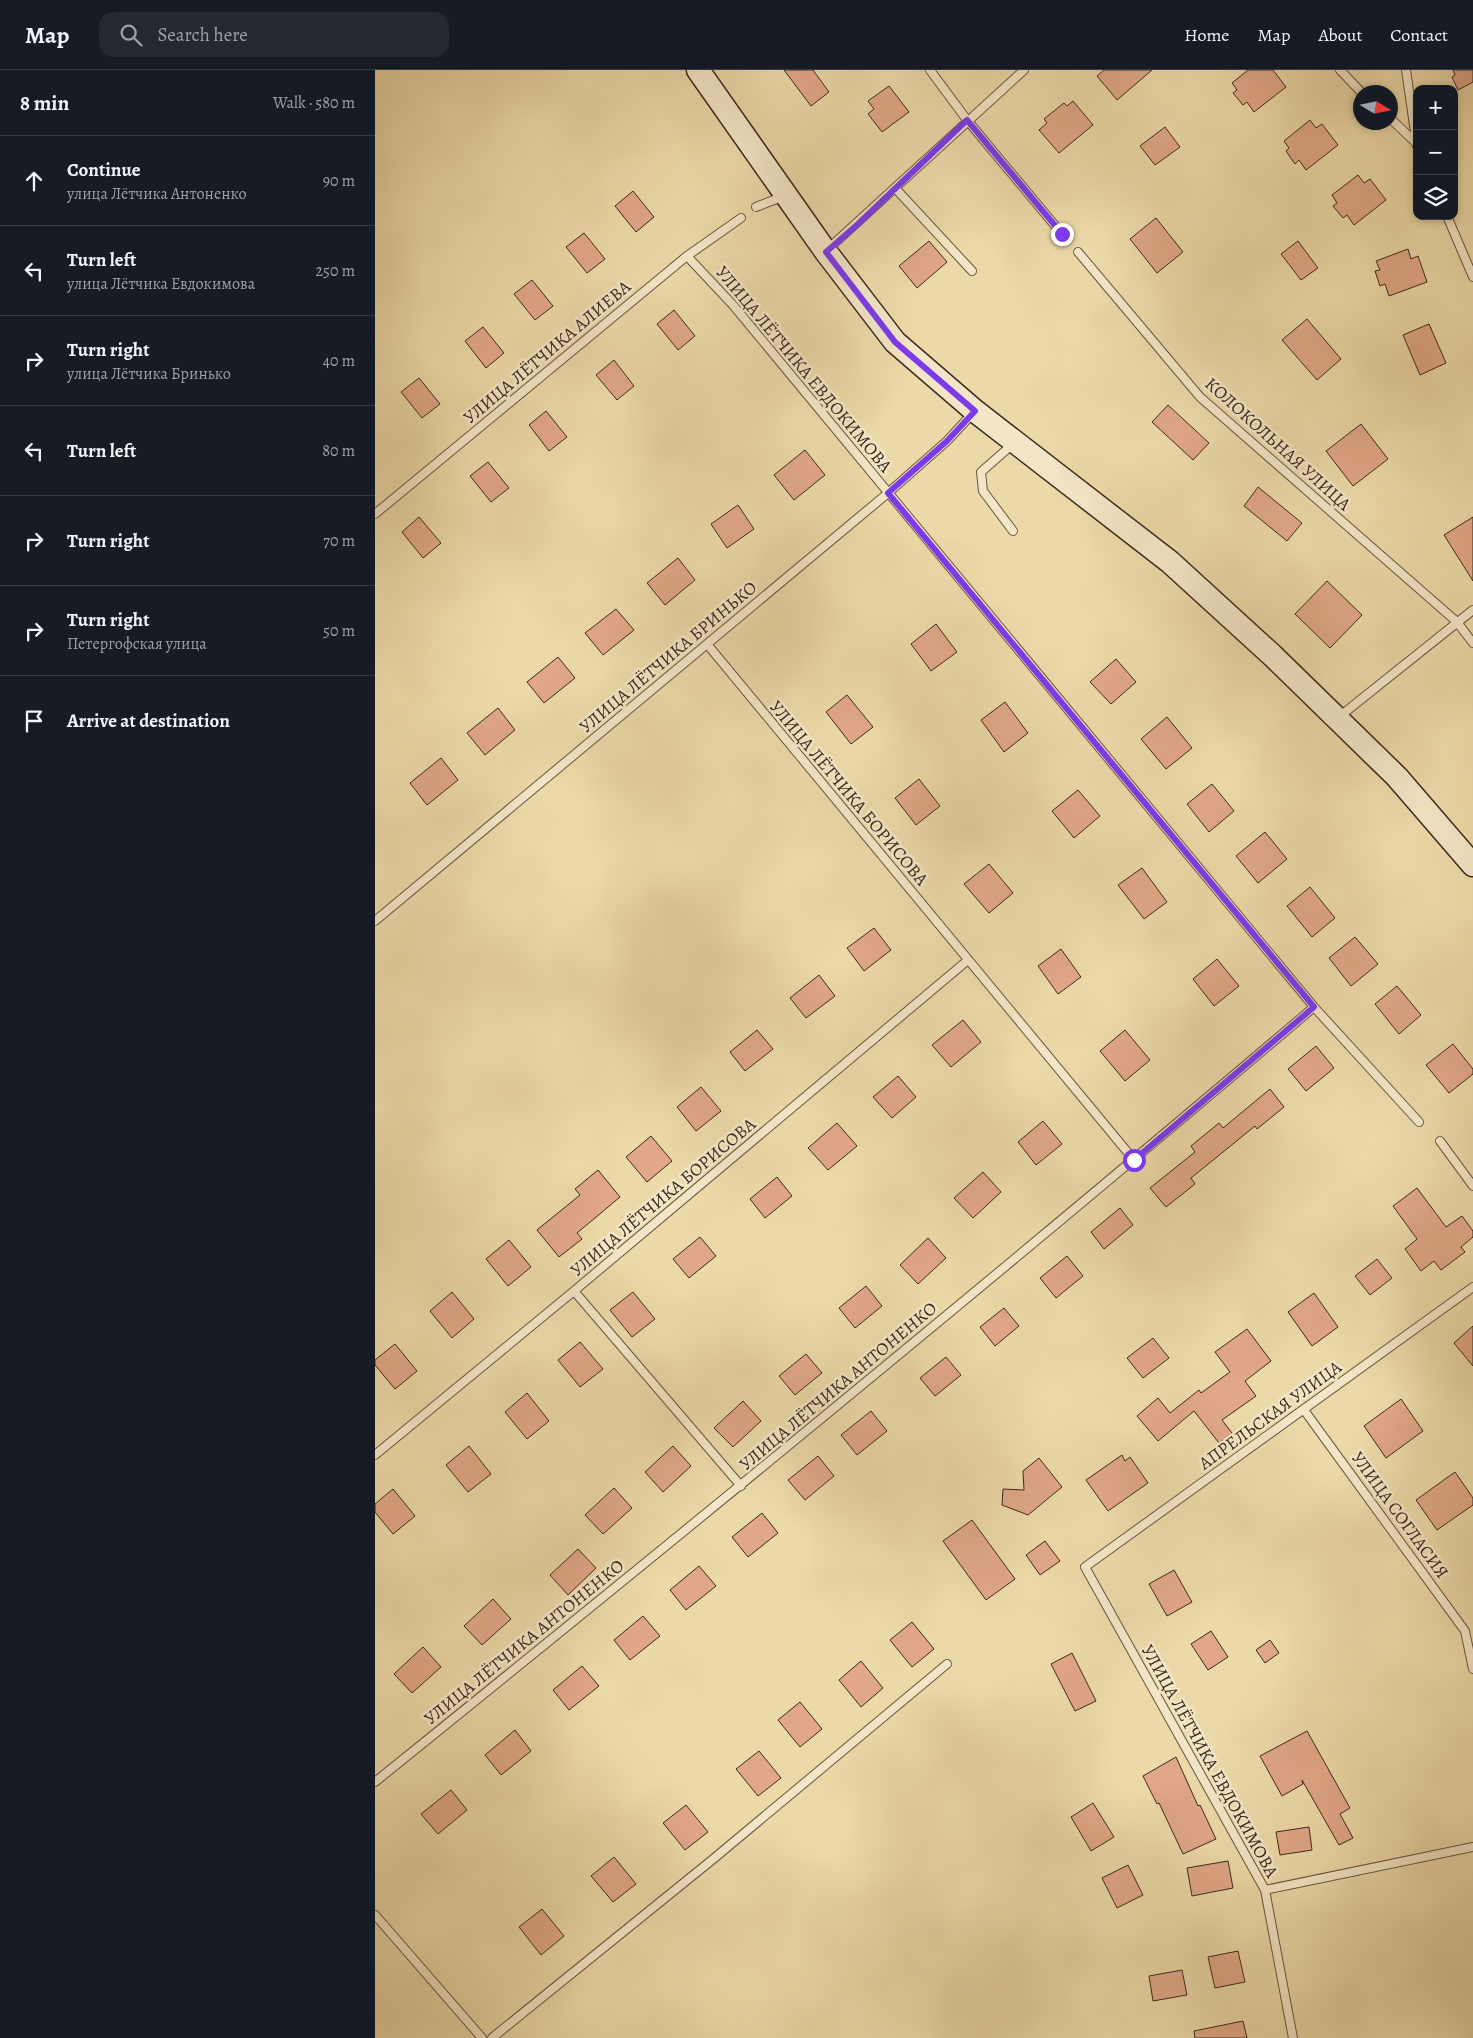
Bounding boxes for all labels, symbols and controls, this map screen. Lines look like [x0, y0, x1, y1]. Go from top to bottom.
search box [99, 12, 449, 57]
text: Map [25, 19, 69, 51]
icon: search [117, 21, 145, 49]
text: Search here [157, 22, 248, 48]
text: Home [1184, 23, 1229, 47]
text: Map [1257, 23, 1290, 47]
text: About [1318, 23, 1362, 47]
text: Contact [1390, 23, 1448, 47]
north arrow [1353, 85, 1398, 130]
map controls [1413, 85, 1458, 220]
button: + [1413, 85, 1458, 130]
text: 8 min [20, 89, 69, 117]
text: Walk · 580 m [273, 92, 355, 114]
button: − [1413, 130, 1458, 175]
text: Continue [67, 157, 141, 183]
icon: ahead [20, 167, 48, 195]
text: 90 m [323, 170, 355, 192]
button: layers [1413, 175, 1458, 220]
text: улица Лётчика Антоненко [67, 183, 247, 205]
route end [1051, 223, 1074, 246]
text: Turn left [67, 247, 136, 273]
icon: left [20, 257, 48, 285]
text: 250 m [316, 260, 355, 282]
street label: УЛИЦА ЛЁТЧИКА ЕВДОКИМОВА [710, 261, 898, 478]
text: улица Лётчика Евдокимова [67, 273, 255, 295]
street label: УЛИЦА ЛЁТЧИКА АЛИЕВА [458, 274, 636, 429]
text: Turn right [67, 337, 149, 363]
icon: right [20, 347, 48, 375]
text: 40 m [323, 350, 355, 372]
text: улица Лётчика Бринько [67, 363, 231, 385]
street label: КОЛОКОЛЬНАЯ УЛИЦА [1200, 372, 1357, 516]
icon: left [20, 437, 48, 465]
text: Turn left [67, 438, 136, 464]
text: 80 m [322, 440, 355, 462]
icon: right [20, 527, 48, 555]
text: Turn right [67, 528, 149, 554]
text: 70 m [323, 530, 355, 552]
street label: УЛИЦА ЛЁТЧИКА БРИНЬКО [574, 576, 762, 738]
text: Turn right [67, 607, 149, 633]
icon: right [20, 617, 48, 645]
text: 50 m [323, 620, 355, 642]
text: Петергофская улица [67, 633, 207, 655]
street label: УЛИЦА ЛЁТЧИКА БОРИСОВА [764, 695, 934, 891]
icon: arrive [20, 707, 48, 735]
text: Arrive at destination [67, 708, 230, 734]
street label: УЛИЦА ЛЁТЧИКА БОРИСОВА [565, 1112, 761, 1282]
route start [1123, 1149, 1146, 1172]
street label: УЛИЦА ЛЁТЧИКА АНТОНЕНКО [734, 1296, 942, 1476]
street label: АПРЕЛЬСКАЯ УЛИЦА [1193, 1355, 1347, 1476]
street label: УЛИЦА СОГЛАСИЯ [1346, 1447, 1454, 1583]
street label: УЛИЦА ЛЁТЧИКА АНТОНЕНКО [419, 1554, 629, 1730]
street label: УЛИЦА ЛЁТЧИКА ЕВДОКИМОВА [1136, 1640, 1284, 1882]

